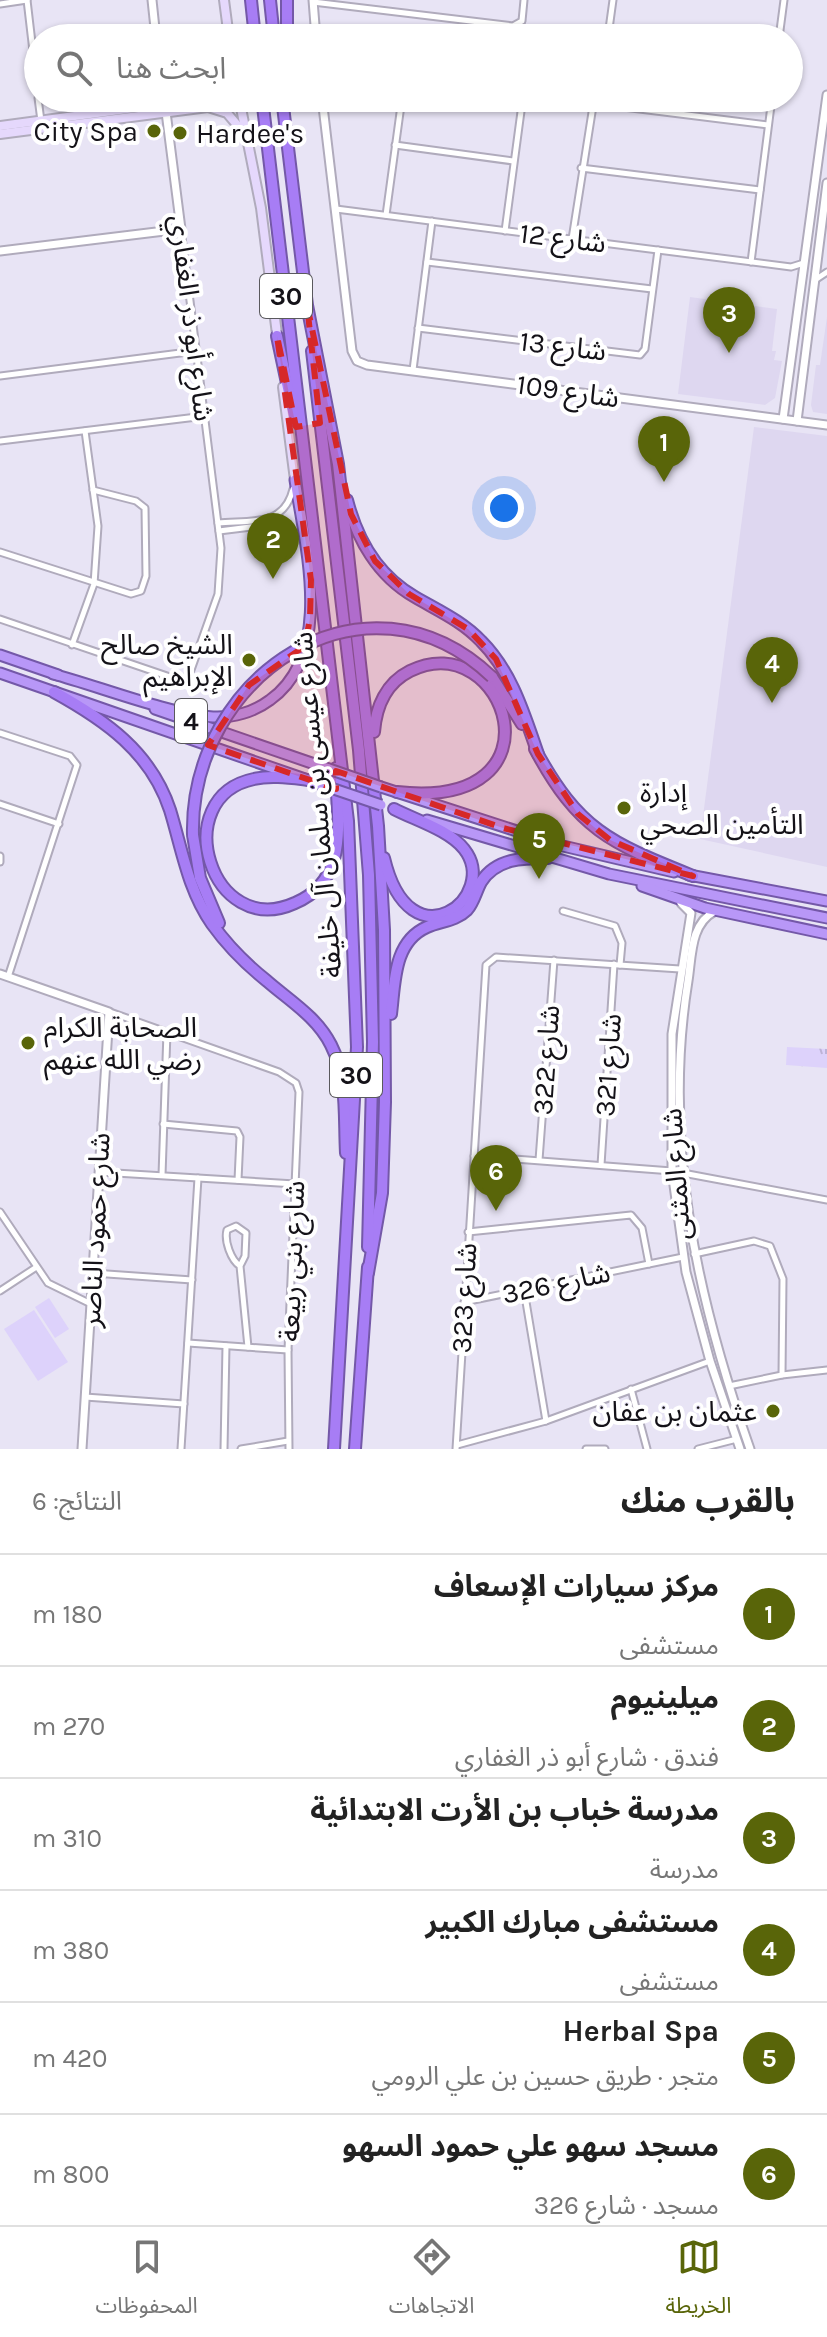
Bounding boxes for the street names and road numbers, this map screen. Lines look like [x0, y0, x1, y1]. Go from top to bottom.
street label: شارع أبو ذر الغفاري [159, 213, 223, 424]
street label: شارع 12 [517, 216, 608, 264]
road number: 30 [260, 274, 312, 318]
street label: شارع 13 [517, 324, 608, 372]
street label: شارع 109 [514, 367, 621, 418]
street label: شارع عيسى بن سلمان آل خليفة [285, 630, 353, 980]
road number: 4 [175, 699, 207, 743]
street label: شارع 322 [526, 1004, 570, 1116]
street label: شارع 321 [588, 1012, 632, 1118]
road number: 30 [330, 1053, 382, 1097]
street label: شارع المثنى [655, 1107, 701, 1241]
street label: شارع حمود الناصر [73, 1132, 121, 1330]
street label: شارع بني ربيعة [273, 1180, 316, 1342]
street label: شارع 323 [445, 1242, 487, 1354]
street label: شارع 326 [499, 1255, 614, 1314]

